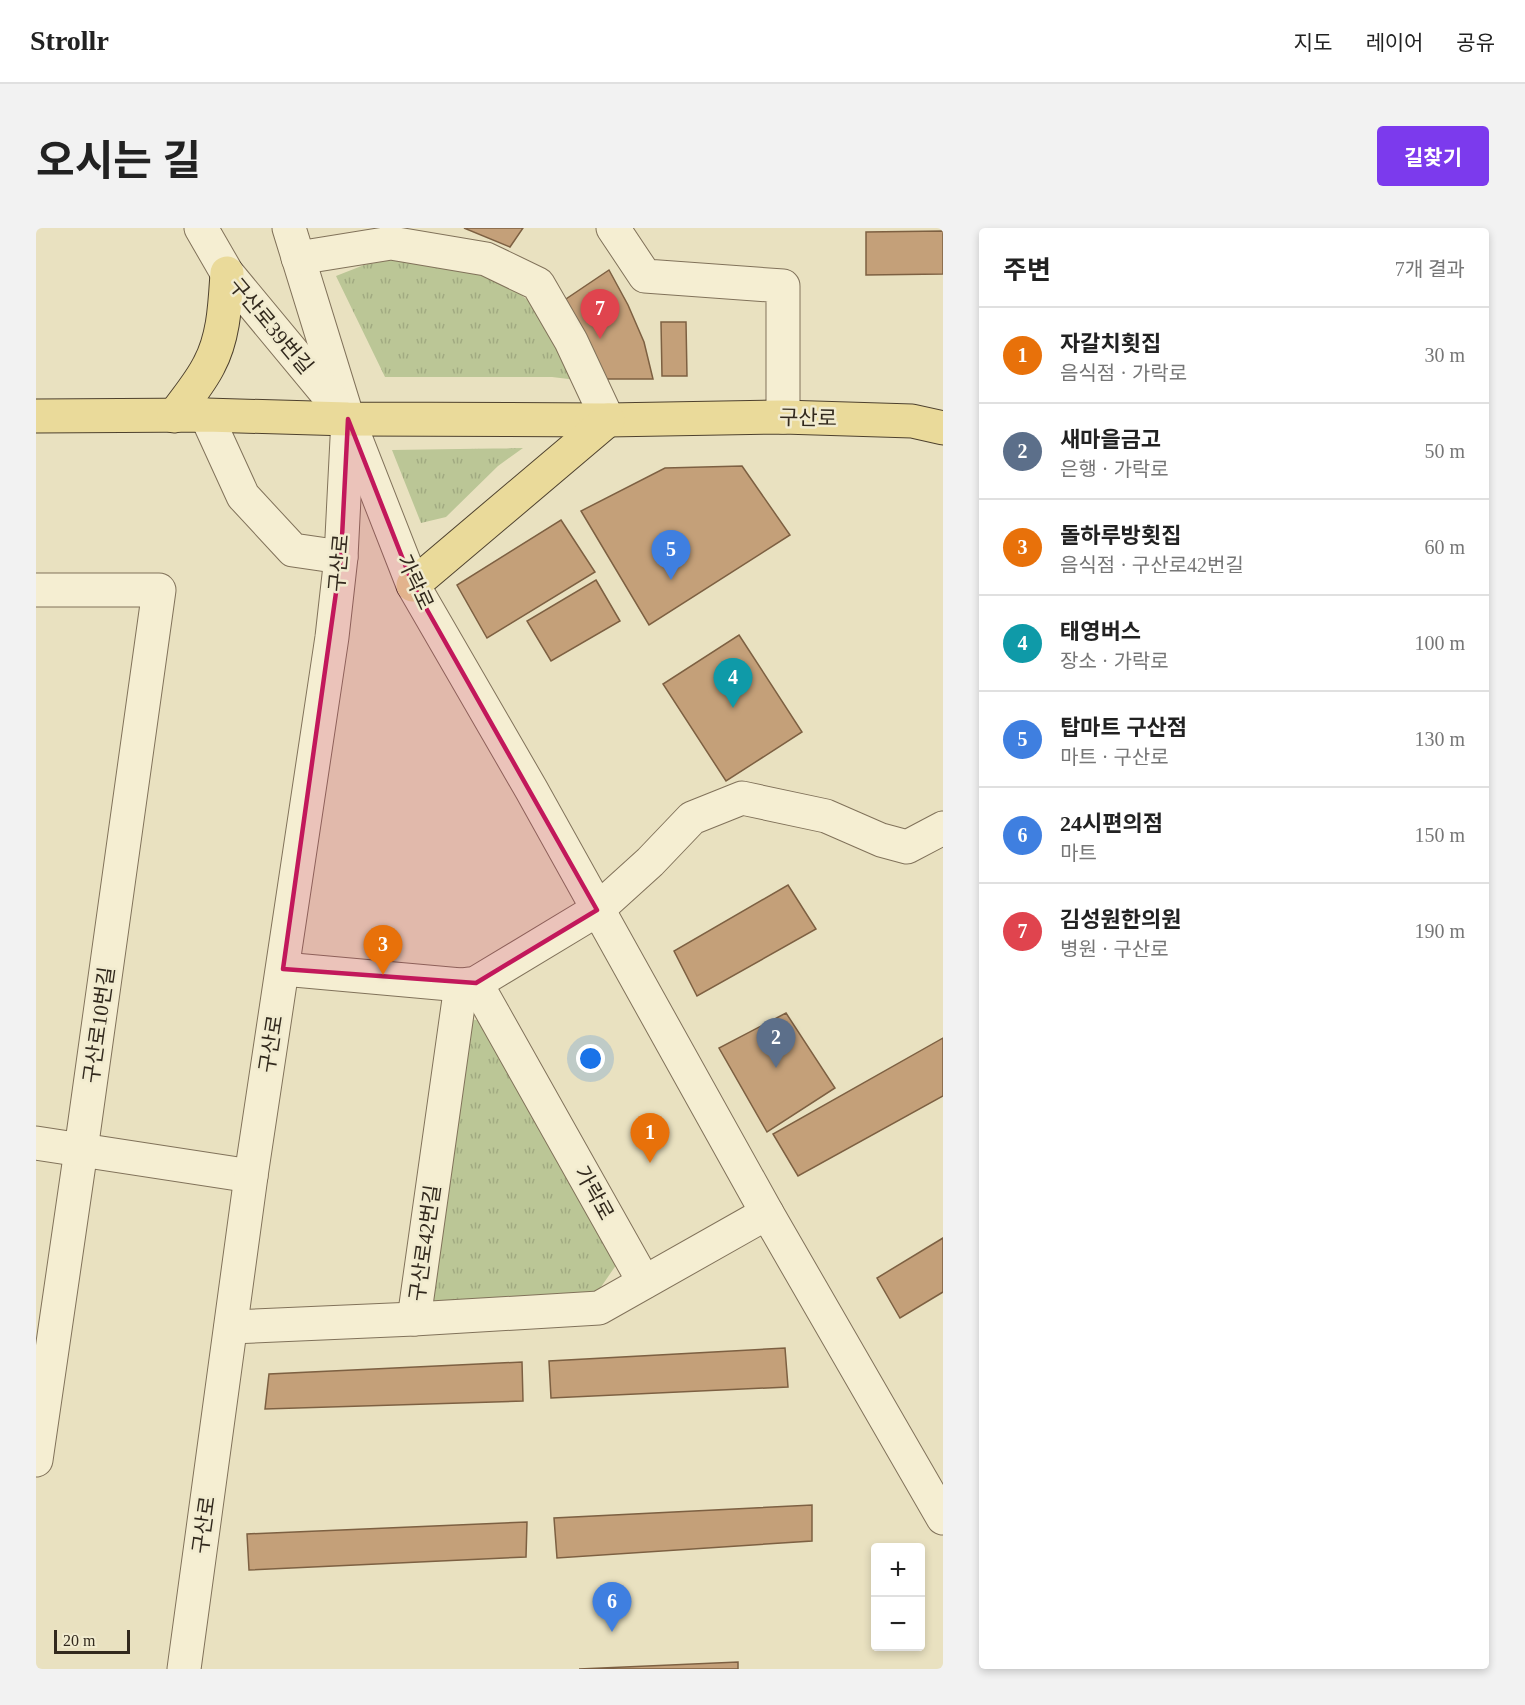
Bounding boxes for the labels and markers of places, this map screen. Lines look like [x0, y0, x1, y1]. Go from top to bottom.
pin: 7 [580, 290, 620, 339]
pin: 5 [652, 530, 690, 580]
pin: 4 [714, 658, 752, 708]
pin: 3 [364, 926, 402, 975]
pin: 2 [756, 1018, 796, 1068]
pin: 1 [630, 1114, 670, 1163]
pin: 6 [592, 1582, 632, 1632]

